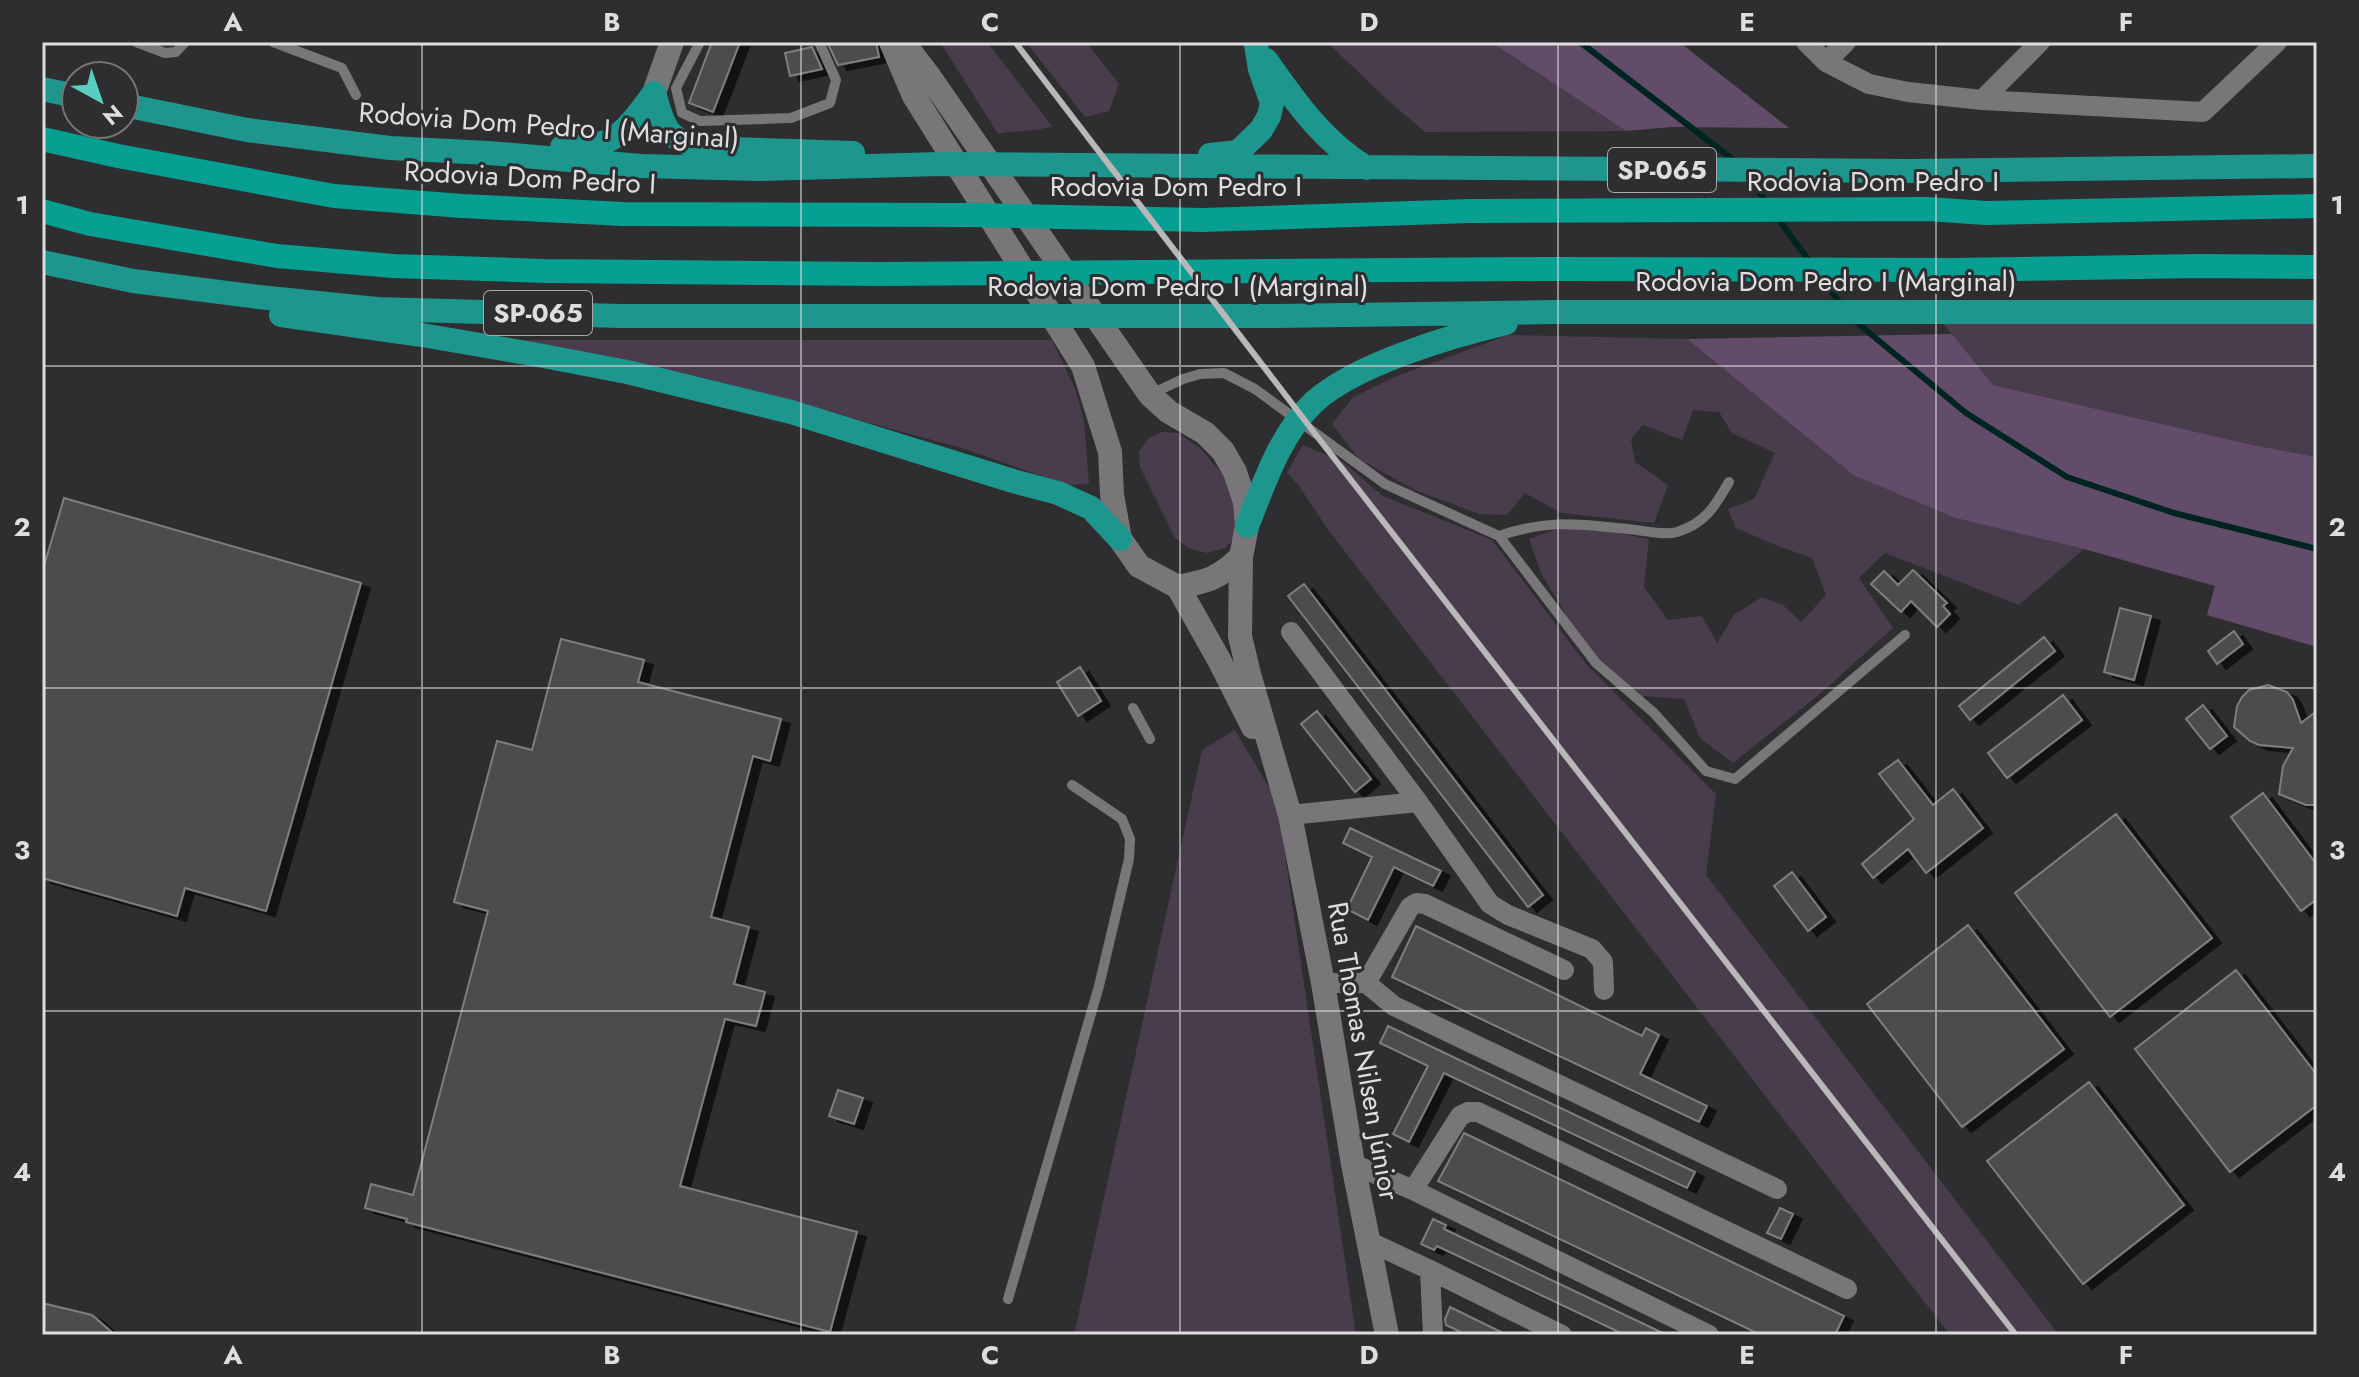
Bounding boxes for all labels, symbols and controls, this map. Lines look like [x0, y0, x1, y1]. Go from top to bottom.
text: A [222, 3, 243, 41]
text: B [603, 3, 621, 41]
text: C [981, 3, 999, 41]
text: D [1359, 3, 1379, 41]
text: E [1739, 3, 1755, 41]
text: F [2119, 3, 2133, 41]
north arrow [60, 60, 140, 140]
street label: Rodovia Dom Pedro I (Marginal) [357, 92, 741, 159]
text: N [96, 97, 130, 133]
road number: SP-065 [1608, 148, 1716, 192]
street label: Rodovia Dom Pedro I [403, 150, 657, 205]
street label: Rodovia Dom Pedro I [1747, 161, 1999, 202]
street label: Rodovia Dom Pedro I [1050, 166, 1302, 207]
text: 1 [15, 186, 29, 224]
text: 1 [2330, 186, 2344, 224]
street label: Rodovia Dom Pedro I (Marginal) [1635, 261, 2017, 302]
street label: Rodovia Dom Pedro I (Marginal) [987, 266, 1369, 307]
road number: SP-065 [484, 291, 592, 335]
text: 2 [13, 508, 31, 546]
text: 2 [2328, 508, 2346, 546]
text: 3 [14, 831, 30, 869]
text: 3 [2329, 831, 2345, 869]
street label: Rua Thomas Nilsen Júnior [1317, 898, 1410, 1204]
text: 4 [13, 1153, 31, 1191]
text: 4 [2328, 1153, 2346, 1191]
text: A [222, 1336, 243, 1374]
text: B [603, 1336, 621, 1374]
text: C [981, 1336, 999, 1374]
text: D [1359, 1336, 1379, 1374]
text: E [1739, 1336, 1755, 1374]
text: F [2119, 1336, 2133, 1374]

